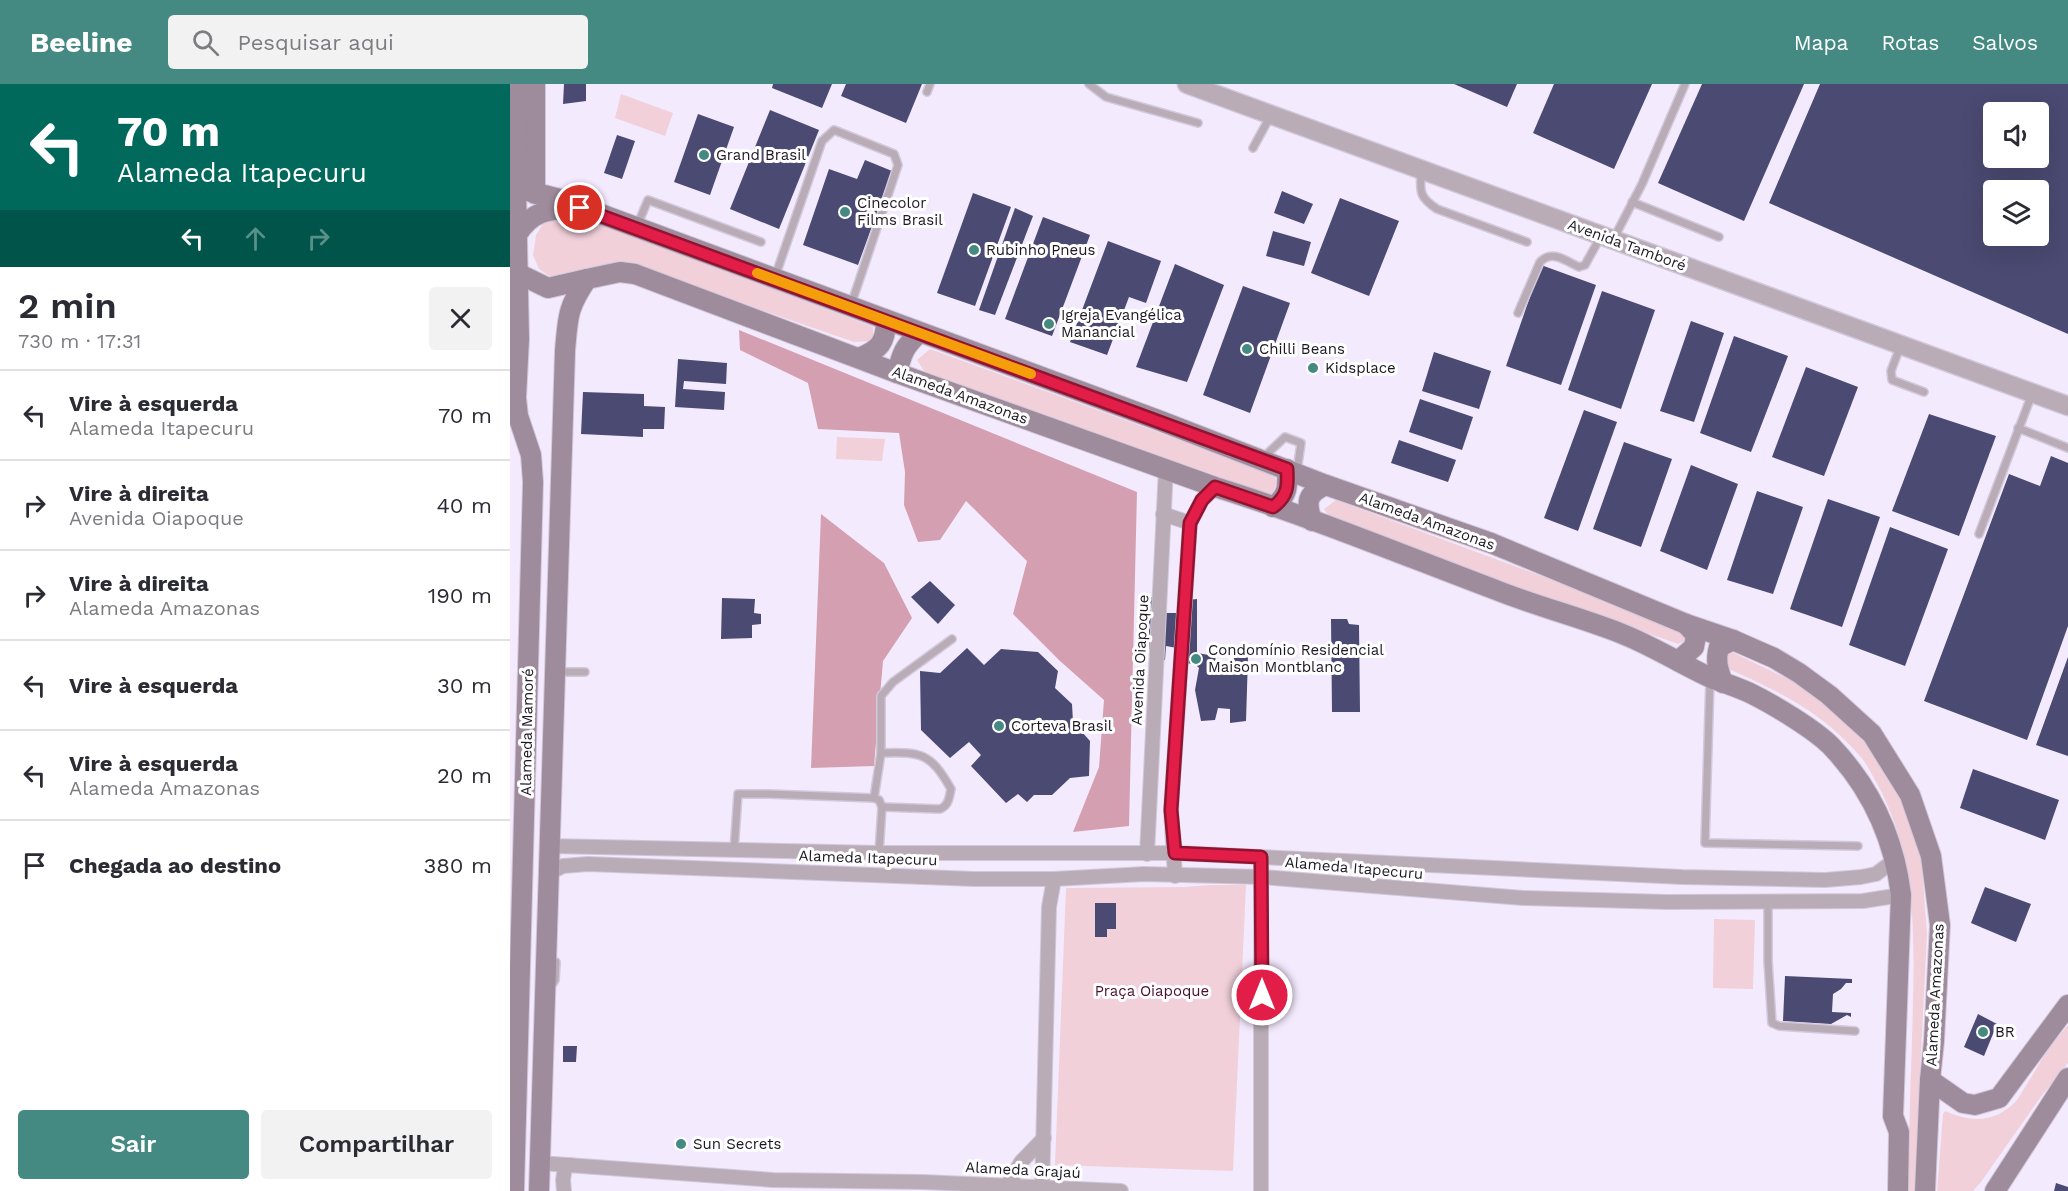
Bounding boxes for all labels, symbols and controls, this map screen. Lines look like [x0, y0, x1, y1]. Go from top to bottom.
search box [168, 15, 588, 69]
text: Beeline [30, 26, 132, 59]
icon: search [189, 26, 222, 59]
text: Pesquisar aqui [237, 30, 394, 55]
text: Mapa [1794, 30, 1848, 55]
text: Rotas [1881, 30, 1939, 55]
text: Salvos [1972, 30, 2038, 55]
map controls [1983, 102, 2049, 246]
button: sound [1983, 102, 2049, 168]
text: 70 m [117, 107, 220, 156]
icon: left [18, 108, 96, 186]
place label: Grand Brasil [716, 146, 806, 164]
marker: Grand Brasil [697, 148, 711, 162]
text: Alameda Itapecuru [117, 157, 367, 189]
button: layers [1983, 180, 2049, 246]
pin [554, 182, 605, 233]
icon: arrive [563, 191, 596, 224]
place label: Cinecolor Films Brasil [857, 194, 943, 229]
marker: Cinecolor Films Brasil [838, 205, 852, 219]
street label: Avenida Tamboré [1565, 215, 1689, 275]
icon: left [176, 222, 209, 255]
icon: ahead [239, 222, 272, 255]
icon: right [302, 222, 335, 255]
place label: Rubinho Pneus [986, 241, 1095, 259]
marker: Rubinho Pneus [967, 243, 981, 257]
text: 2 min [18, 285, 117, 327]
button: close [429, 287, 492, 350]
place label: Igreja Evangélica Manancial [1061, 306, 1182, 341]
marker: Igreja Evangélica Manancial [1042, 317, 1056, 331]
text: 730 m · 17:31 [18, 329, 141, 353]
place label: Chilli Beans [1259, 340, 1345, 358]
marker: Chilli Beans [1240, 342, 1254, 356]
place label: Kidsplace [1325, 359, 1396, 377]
marker: Kidsplace [1306, 361, 1320, 375]
street label: Alameda Amazonas [890, 362, 1030, 428]
text: Vire à esquerda [69, 391, 238, 416]
icon: left [18, 399, 51, 432]
text: 70 m [438, 403, 492, 428]
text: Alameda Itapecuru [69, 416, 254, 440]
text: Vire à direita [69, 481, 209, 506]
street label: Alameda Amazonas [1357, 488, 1497, 554]
icon: right [18, 489, 51, 522]
text: 40 m [436, 493, 492, 518]
text: Avenida Oiapoque [69, 506, 244, 530]
text: Vire à direita [69, 571, 209, 596]
icon: right [18, 579, 51, 612]
text: 190 m [428, 583, 492, 608]
street label: Avenida Oiapoque [1128, 594, 1152, 726]
text: Alameda Amazonas [69, 596, 260, 620]
place label: Condomínio Residencial Maison Montblanc [1208, 641, 1384, 676]
marker: Condomínio Residencial Maison Montblanc [1189, 652, 1203, 666]
street label: Alameda Mamoré [517, 668, 537, 796]
icon: left [18, 669, 51, 702]
text: Vire à esquerda [69, 673, 238, 698]
text: 30 m [437, 673, 492, 698]
place label: Corteva Brasil [1011, 717, 1113, 735]
marker: Corteva Brasil [992, 719, 1006, 733]
text: Vire à esquerda [69, 751, 238, 776]
icon: left [18, 759, 51, 792]
text: 20 m [437, 763, 492, 788]
text: Alameda Amazonas [69, 776, 260, 800]
street label: Alameda Itapecuru [798, 847, 938, 869]
icon: arrive [18, 849, 51, 882]
text: Chegada ao destino [69, 853, 281, 878]
text: 380 m [423, 853, 492, 878]
street label: Alameda Itapecuru [1284, 853, 1424, 883]
street label: Alameda Amazonas [1922, 923, 1948, 1067]
position arrow [1230, 963, 1294, 1027]
park label: Praça Oiapoque [1095, 982, 1209, 1000]
place label: BR [1995, 1023, 2015, 1041]
marker: BR [1976, 1025, 1990, 1039]
button: Sair [18, 1110, 249, 1179]
button: Compartilhar [261, 1110, 492, 1179]
place label: Sun Secrets [693, 1135, 781, 1153]
marker: Sun Secrets [674, 1137, 688, 1151]
street label: Alameda Grajaú [965, 1158, 1081, 1182]

